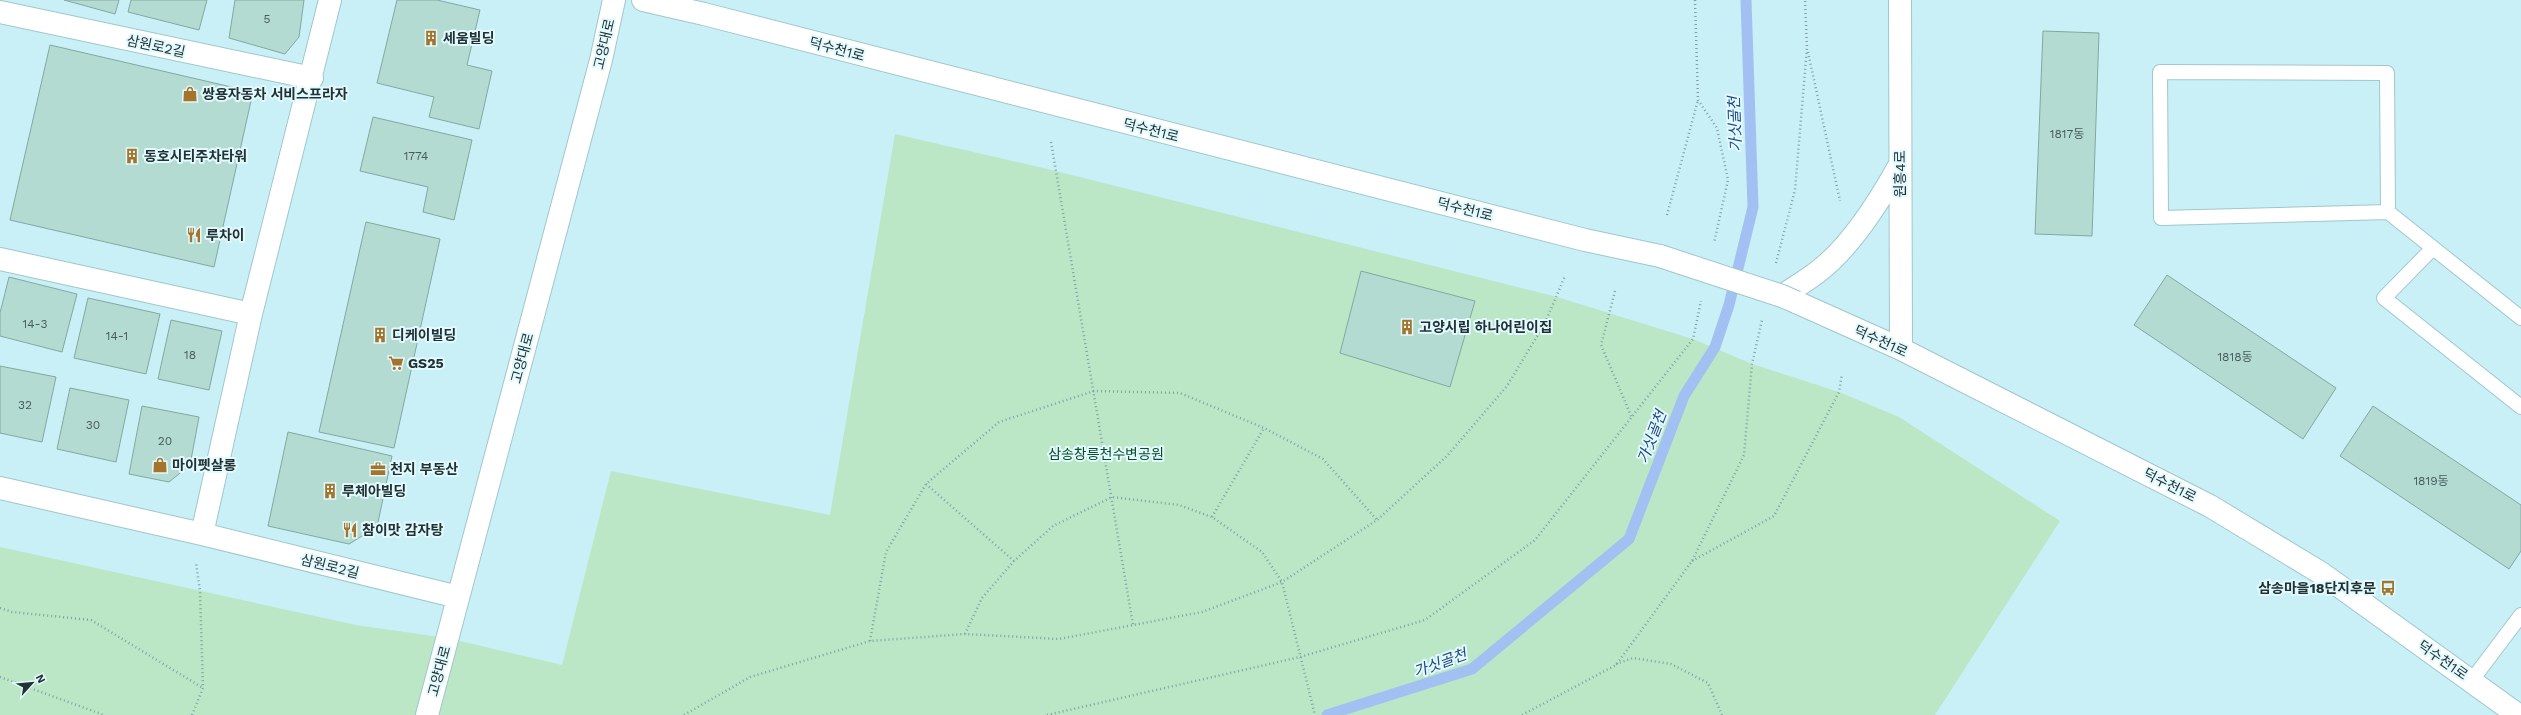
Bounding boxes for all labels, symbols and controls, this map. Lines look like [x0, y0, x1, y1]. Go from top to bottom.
house number: 5 [264, 12, 271, 26]
street label: 고양대로 [590, 17, 618, 71]
building icon: 세움빌딩 [422, 29, 440, 47]
place label: 세움빌딩 [443, 30, 495, 46]
street label: 삼원로2길 [125, 32, 187, 60]
street label: 덕수천1로 [807, 34, 867, 64]
shop icon: 쌍용자동차 서비스프라자 [181, 85, 199, 103]
place label: 쌍용자동차 서비스프라자 [202, 86, 348, 102]
water label: 가싯골천 [1725, 94, 1745, 152]
street label: 덕수천1로 [1121, 115, 1181, 145]
house number: 1817동 [2050, 127, 2084, 141]
building icon: 동호시티주차타워 [123, 147, 141, 165]
place label: 동호시티주차타워 [144, 148, 247, 164]
house number: 1774 [404, 149, 428, 163]
street label: 원흥4로 [1892, 150, 1908, 198]
street label: 덕수천1로 [1435, 194, 1495, 224]
restaurant icon: 루차이 [185, 226, 203, 244]
place label: 루차이 [206, 227, 245, 243]
house number: 14-3 [23, 317, 47, 331]
building icon: 고양시립 하나어린이집 [1398, 318, 1416, 336]
place label: 고양시립 하나어린이집 [1419, 319, 1552, 335]
street label: 덕수천1로 [1852, 322, 1910, 360]
building icon: 디케이빌딩 [371, 326, 389, 344]
place label: 디케이빌딩 [392, 327, 456, 343]
house number: 14-1 [106, 329, 128, 343]
street label: 고양대로 [508, 331, 536, 385]
house number: 18 [184, 348, 196, 362]
house number: 1818동 [2217, 350, 2253, 364]
supermarket icon: GS25 [387, 354, 405, 372]
place label: GS25 [408, 355, 444, 371]
house number: 32 [18, 398, 32, 412]
water label: 가싯골천 [1634, 406, 1671, 466]
house number: 30 [86, 418, 100, 432]
house number: 20 [158, 434, 172, 448]
park label: 삼송창릉천수변공원 [1048, 446, 1164, 462]
shop icon: 마이펫살롱 [151, 456, 169, 474]
place label: 마이펫살롱 [172, 457, 237, 473]
office icon: 천지 부동산 [369, 460, 387, 478]
place label: 천지 부동산 [390, 461, 459, 477]
street label: 덕수천1로 [2141, 465, 2199, 505]
house number: 1819동 [2413, 474, 2449, 488]
building icon: 루체아빌딩 [321, 482, 339, 500]
place label: 루체아빌딩 [342, 483, 406, 499]
restaurant icon: 참이맛 감자탕 [341, 521, 359, 539]
place label: 참이맛 감자탕 [362, 522, 443, 538]
street label: 삼원로2길 [299, 551, 361, 581]
bus stop icon: 삼송마을18단지후문 [2379, 579, 2397, 597]
place label: 삼송마을18단지후문 [2258, 580, 2376, 596]
street label: 덕수천1로 [2415, 637, 2471, 683]
street label: 고양대로 [425, 644, 453, 698]
water label: 가싯골천 [1411, 644, 1471, 681]
north arrow [12, 663, 52, 703]
text: N [33, 672, 48, 685]

